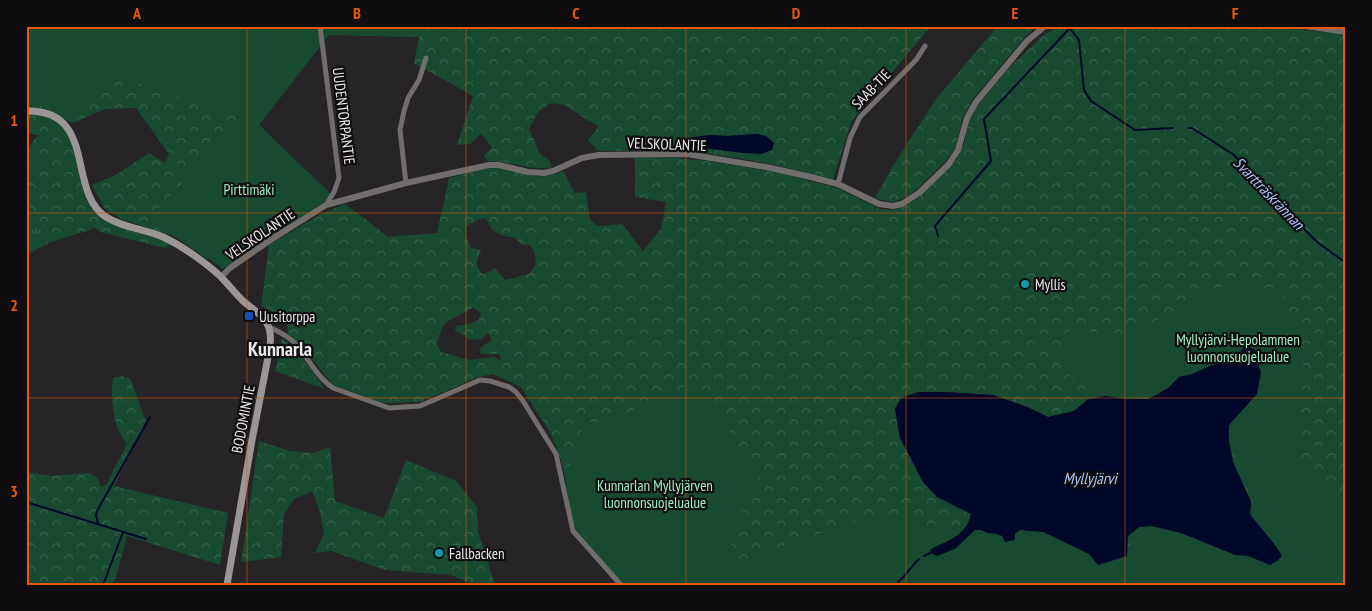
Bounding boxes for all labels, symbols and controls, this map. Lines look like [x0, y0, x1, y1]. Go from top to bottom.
text: A [132, 3, 142, 23]
text: B [353, 3, 361, 23]
text: C [572, 3, 580, 23]
text: D [792, 3, 801, 23]
text: E [1012, 3, 1019, 23]
text: F [1232, 3, 1239, 23]
street label: SAAB-TIE [847, 65, 895, 113]
street label: UUDENTORPANTIE [329, 67, 359, 165]
text: 1 [10, 110, 18, 130]
street label: VELSKOLANTIE [626, 133, 707, 155]
water label: Svartträskrännan [1229, 152, 1309, 234]
park label: Pirttimäki [224, 180, 274, 199]
street label: VELSKOLANTIE [221, 204, 298, 265]
place label: Myllis [1035, 275, 1066, 294]
marker: Myllis [1019, 278, 1031, 290]
text: 2 [10, 295, 18, 315]
place label: Uusitorppa [259, 307, 315, 326]
marker: Uusitorppa [243, 310, 255, 322]
park label: Myllyjärvi-Hepolammen luonnonsuojelualue [1176, 330, 1300, 366]
district label: Kunnarla [248, 336, 312, 362]
street label: BODOMINTIE [227, 383, 259, 455]
water label: Myllyjärvi [1063, 468, 1119, 488]
park label: Kunnarlan Myllyjärven luonnonsuojelualue [597, 476, 713, 512]
text: 3 [10, 481, 18, 501]
place label: Fallbacken [449, 544, 505, 563]
marker: Fallbacken [433, 547, 445, 559]

